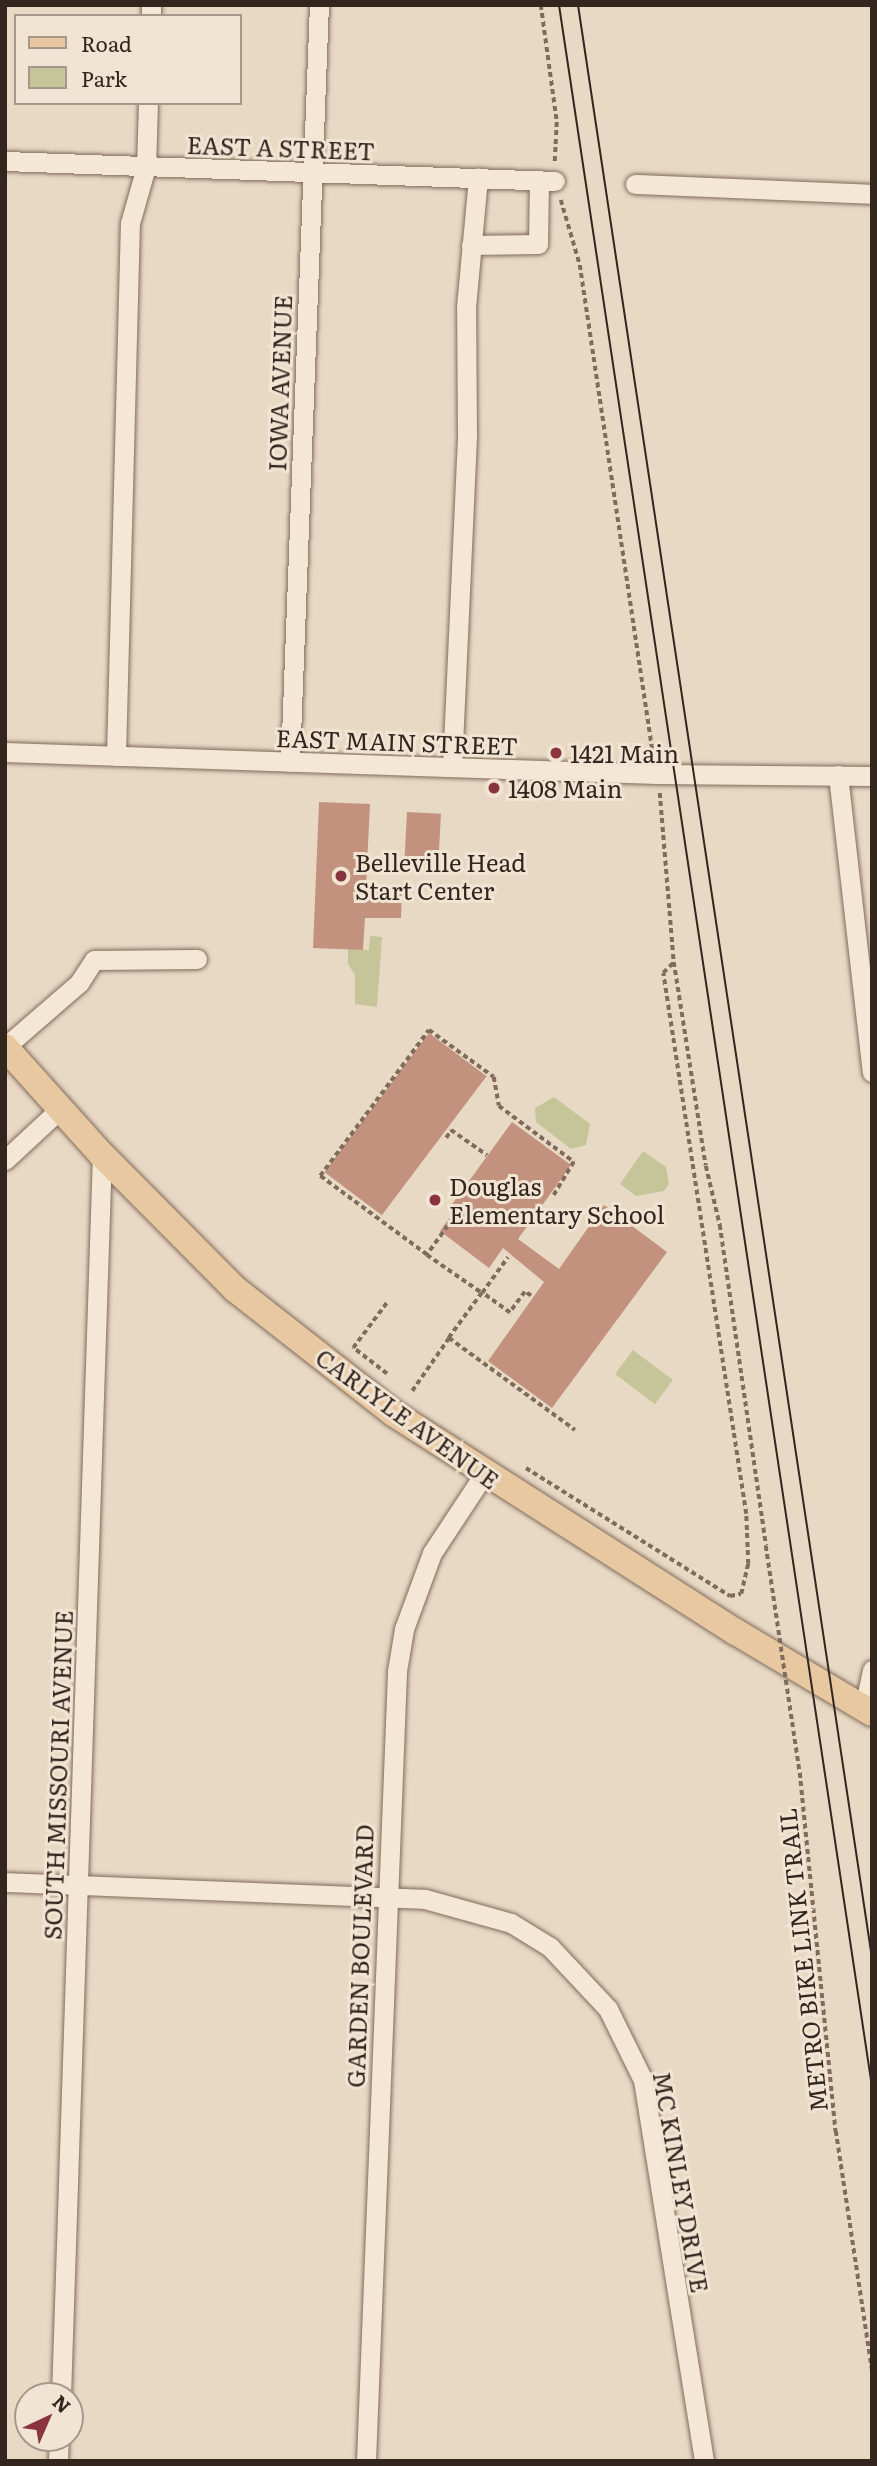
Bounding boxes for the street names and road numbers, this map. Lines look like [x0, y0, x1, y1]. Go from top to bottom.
street label: EAST A STREET [186, 129, 376, 165]
street label: IOWA AVENUE [262, 294, 296, 472]
street label: EAST MAIN STREET [275, 722, 519, 760]
street label: CARLYLE AVENUE [311, 1342, 505, 1494]
street label: SOUTH MISSOURI AVENUE [37, 1610, 77, 1940]
street label: METRO BIKE LINK TRAIL [772, 1806, 832, 2114]
street label: GARDEN BOULEVARD [340, 1824, 378, 2088]
street label: MC KINLEY DRIVE [648, 2069, 716, 2295]

